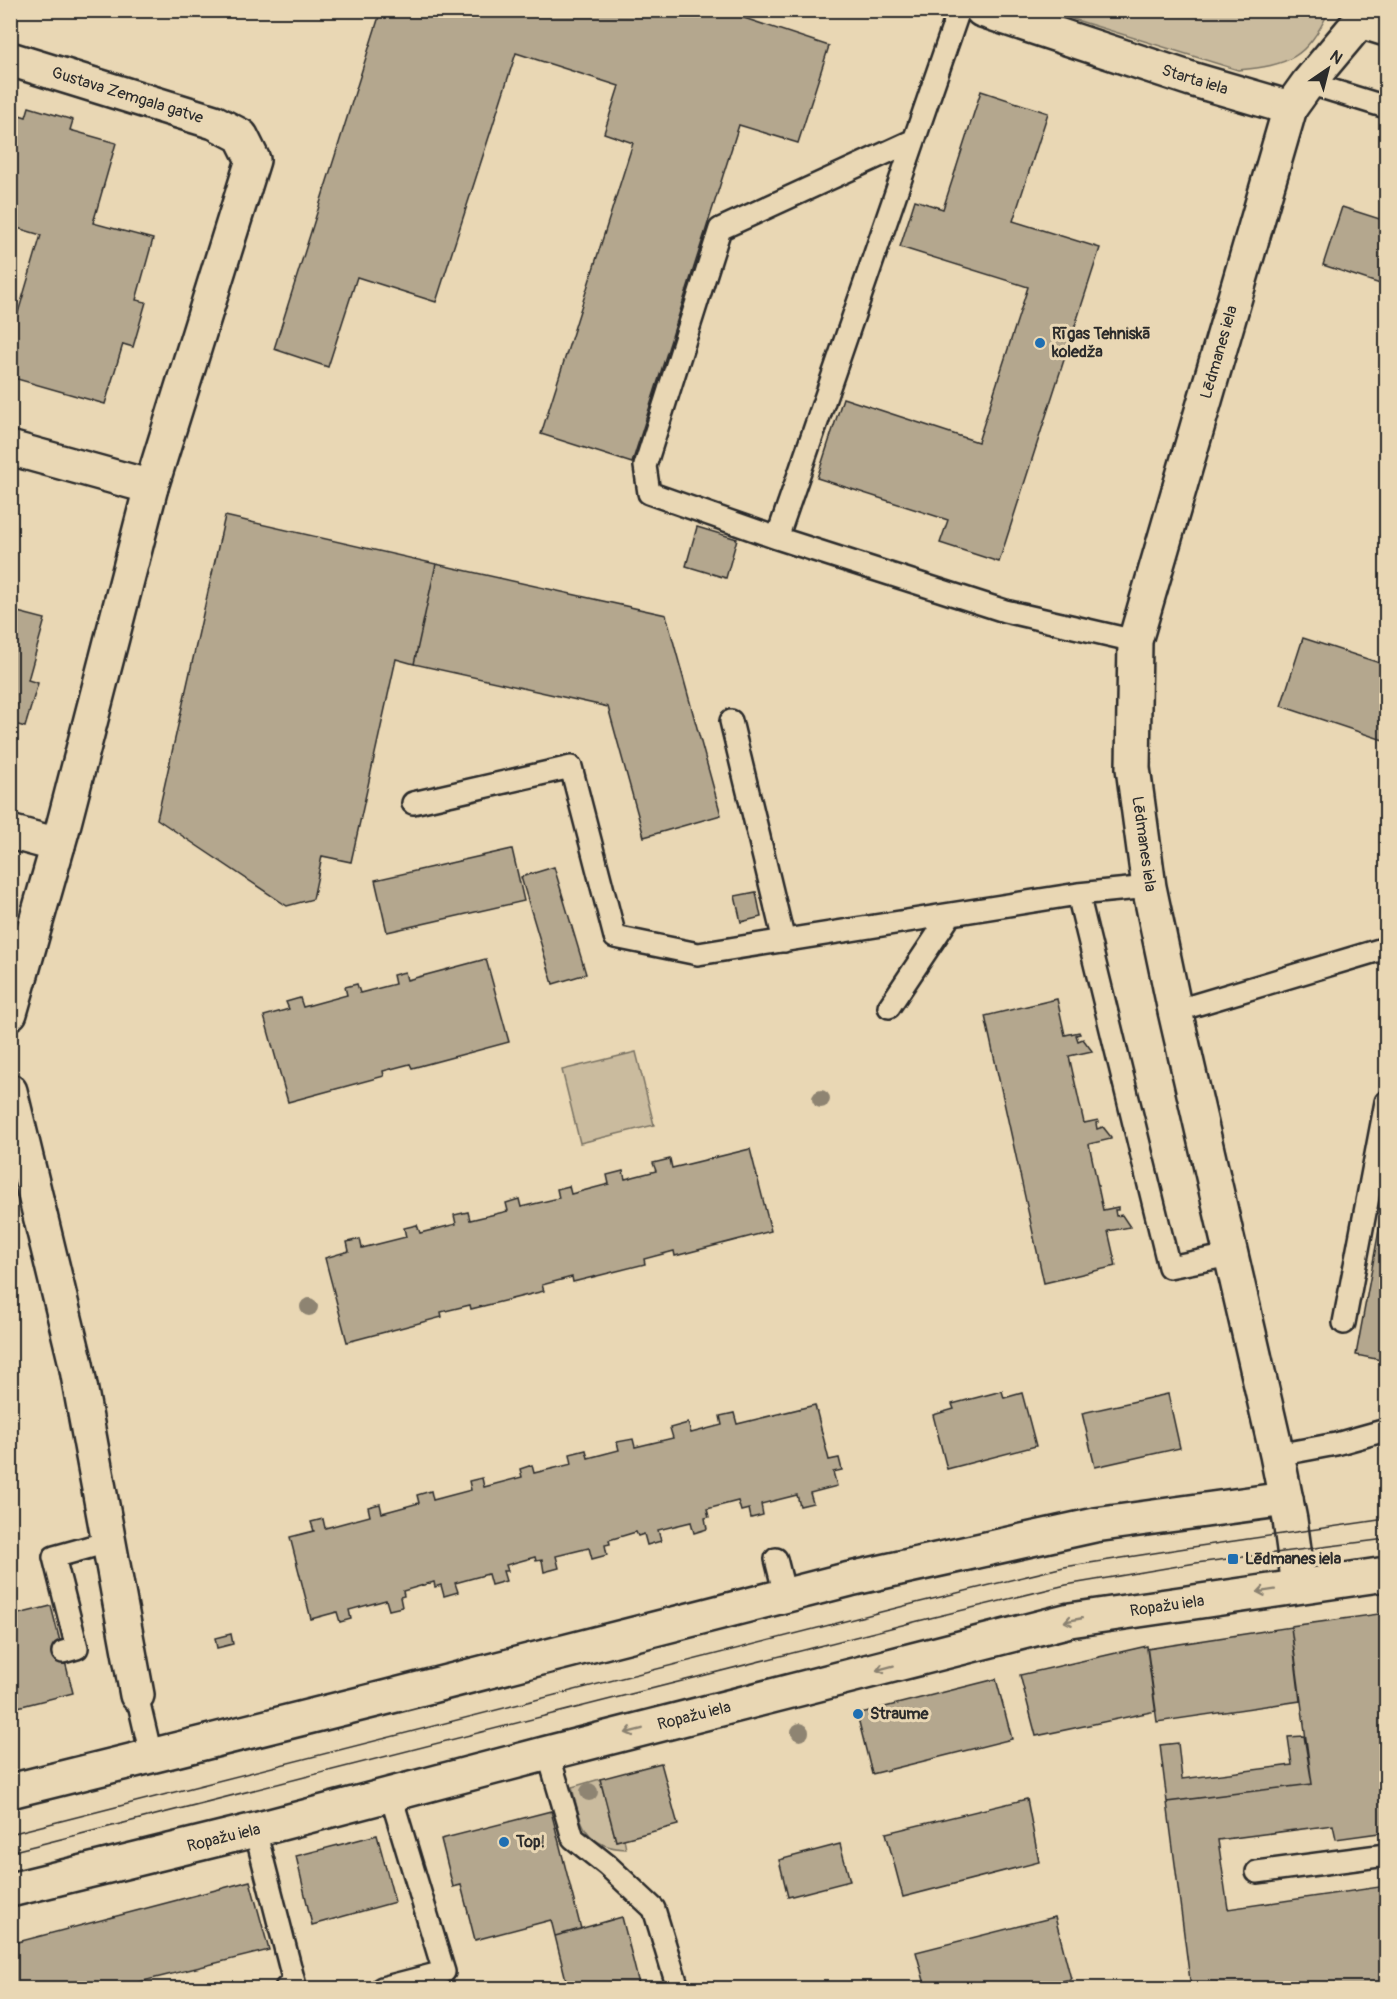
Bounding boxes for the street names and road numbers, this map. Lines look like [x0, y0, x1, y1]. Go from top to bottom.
street label: Starta iela [1159, 60, 1230, 99]
street label: Gustava Zemgala gatve [49, 62, 206, 128]
street label: Lēdmanes iela [1196, 303, 1242, 401]
street label: Lēdmanes iela [1127, 795, 1161, 893]
street label: Ropažu iela [1129, 1591, 1206, 1621]
street label: Ropažu iela [655, 1697, 733, 1735]
street label: Ropažu iela [185, 1819, 263, 1856]

